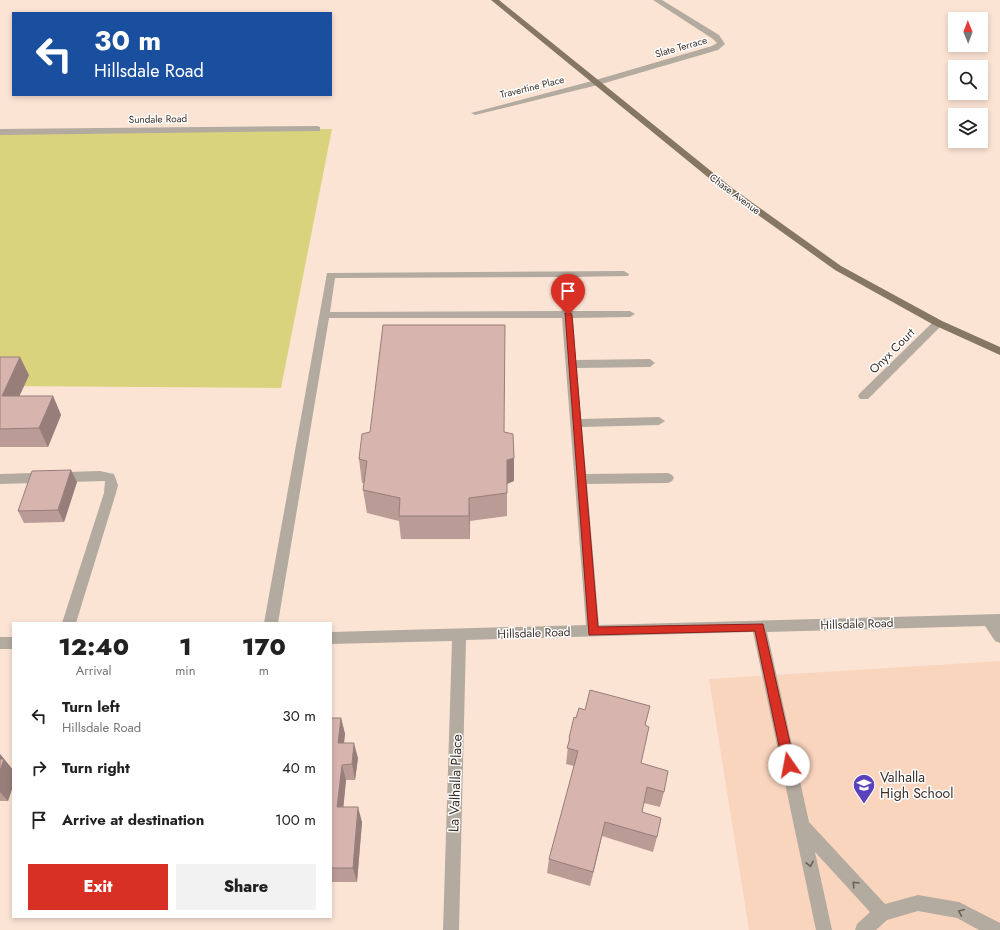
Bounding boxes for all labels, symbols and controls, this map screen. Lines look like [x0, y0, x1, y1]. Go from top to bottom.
north arrow [948, 12, 988, 52]
map controls [948, 12, 988, 148]
text: 30 m [94, 20, 161, 61]
icon: left [28, 28, 80, 80]
street label: Slate Terrace [653, 32, 709, 62]
text: Hillsdale Road [94, 58, 204, 84]
button: search [948, 60, 988, 100]
street label: Travertine Place [498, 72, 566, 102]
button: layers [948, 108, 988, 148]
street label: Sundale Road [129, 111, 187, 127]
street label: Chase Avenue [706, 170, 764, 218]
pin [551, 274, 585, 315]
icon: arrive [557, 280, 579, 302]
street label: Onyx Court [865, 324, 919, 378]
street label: Hillsdale Road [820, 614, 894, 634]
street label: Hillsdale Road [497, 623, 571, 643]
text: 12:40 [58, 629, 129, 664]
text: 1 [179, 629, 192, 664]
text: 170 [242, 629, 286, 664]
text: Arrival [76, 661, 112, 680]
text: min [175, 661, 196, 680]
text: m [259, 661, 269, 680]
text: Turn left [62, 696, 120, 718]
icon: left [28, 705, 50, 727]
text: 30 m [283, 705, 316, 727]
text: Hillsdale Road [62, 718, 141, 737]
street label: La Valhalla Place [443, 734, 467, 832]
position arrow [768, 744, 810, 786]
icon: right [28, 757, 50, 779]
text: Turn right [62, 757, 130, 779]
text: 40 m [282, 757, 316, 779]
place label: Valhalla High School [880, 767, 953, 803]
school or university icon: Valhalla High School [851, 772, 877, 805]
icon: arrive [28, 809, 50, 831]
text: Arrive at destination [62, 809, 204, 831]
text: 100 m [275, 809, 316, 831]
one-way arrow [806, 861, 814, 868]
button: Exit [28, 864, 168, 910]
button: Share [176, 864, 316, 910]
one-way arrow [853, 881, 860, 889]
one-way arrow [958, 909, 966, 917]

